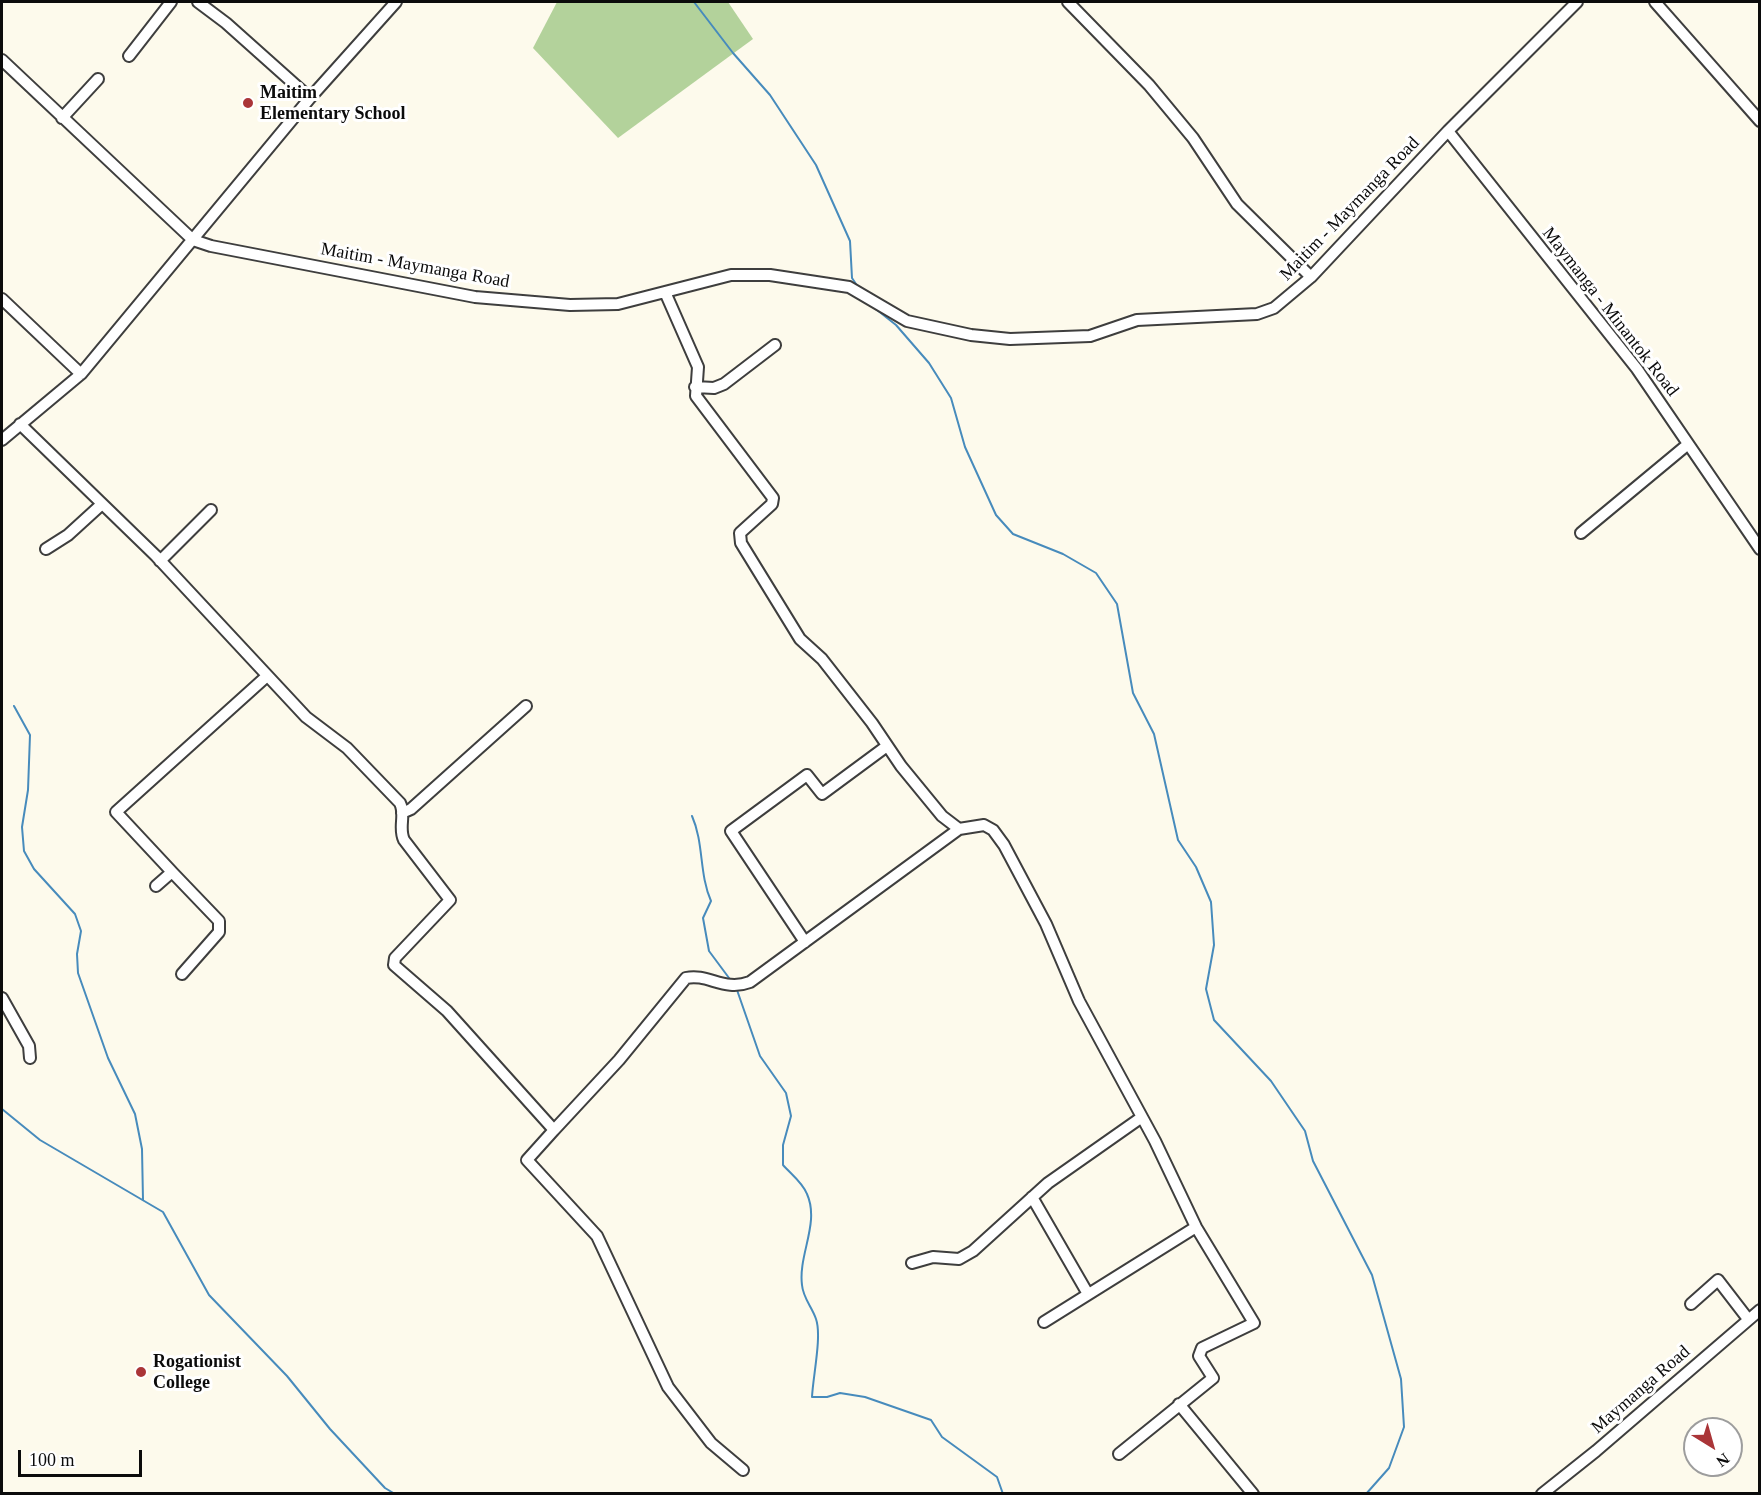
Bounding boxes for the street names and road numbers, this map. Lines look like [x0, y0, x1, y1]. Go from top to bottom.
street label: Maitim - Maymanga Road [1276, 133, 1424, 285]
street label: Maymanga - Minantok Road [1537, 223, 1683, 401]
street label: Maitim - Maymanga Road [319, 239, 511, 293]
street label: Maymanga Road [1587, 1341, 1695, 1439]

